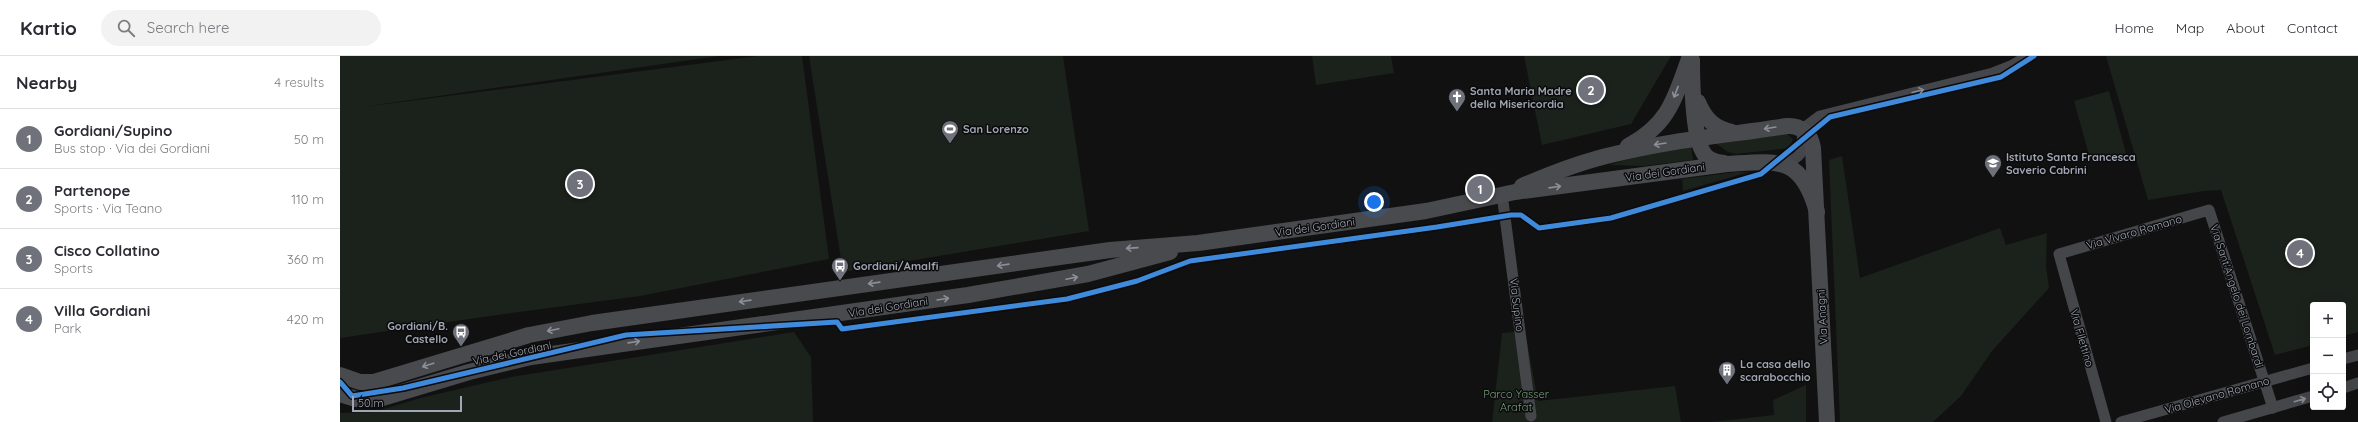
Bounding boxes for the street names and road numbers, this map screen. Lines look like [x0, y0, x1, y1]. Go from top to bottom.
street label: Via dei Gordiani [1624, 159, 1706, 185]
street label: Via Vivaro Romano [2085, 212, 2184, 252]
street label: Via dei Gordiani [1274, 214, 1356, 240]
street label: Via Sant'Angelo dei Lombardi [2207, 223, 2267, 369]
street label: Via Supino [1507, 277, 1527, 333]
street label: Via Anagni [1814, 289, 1830, 345]
street label: Via dei Gordiani [847, 294, 929, 320]
street label: Via Filettino [2067, 308, 2097, 369]
street label: Via dei Gordiani [471, 338, 553, 368]
street label: Via Olevano Romano [2163, 373, 2271, 417]

